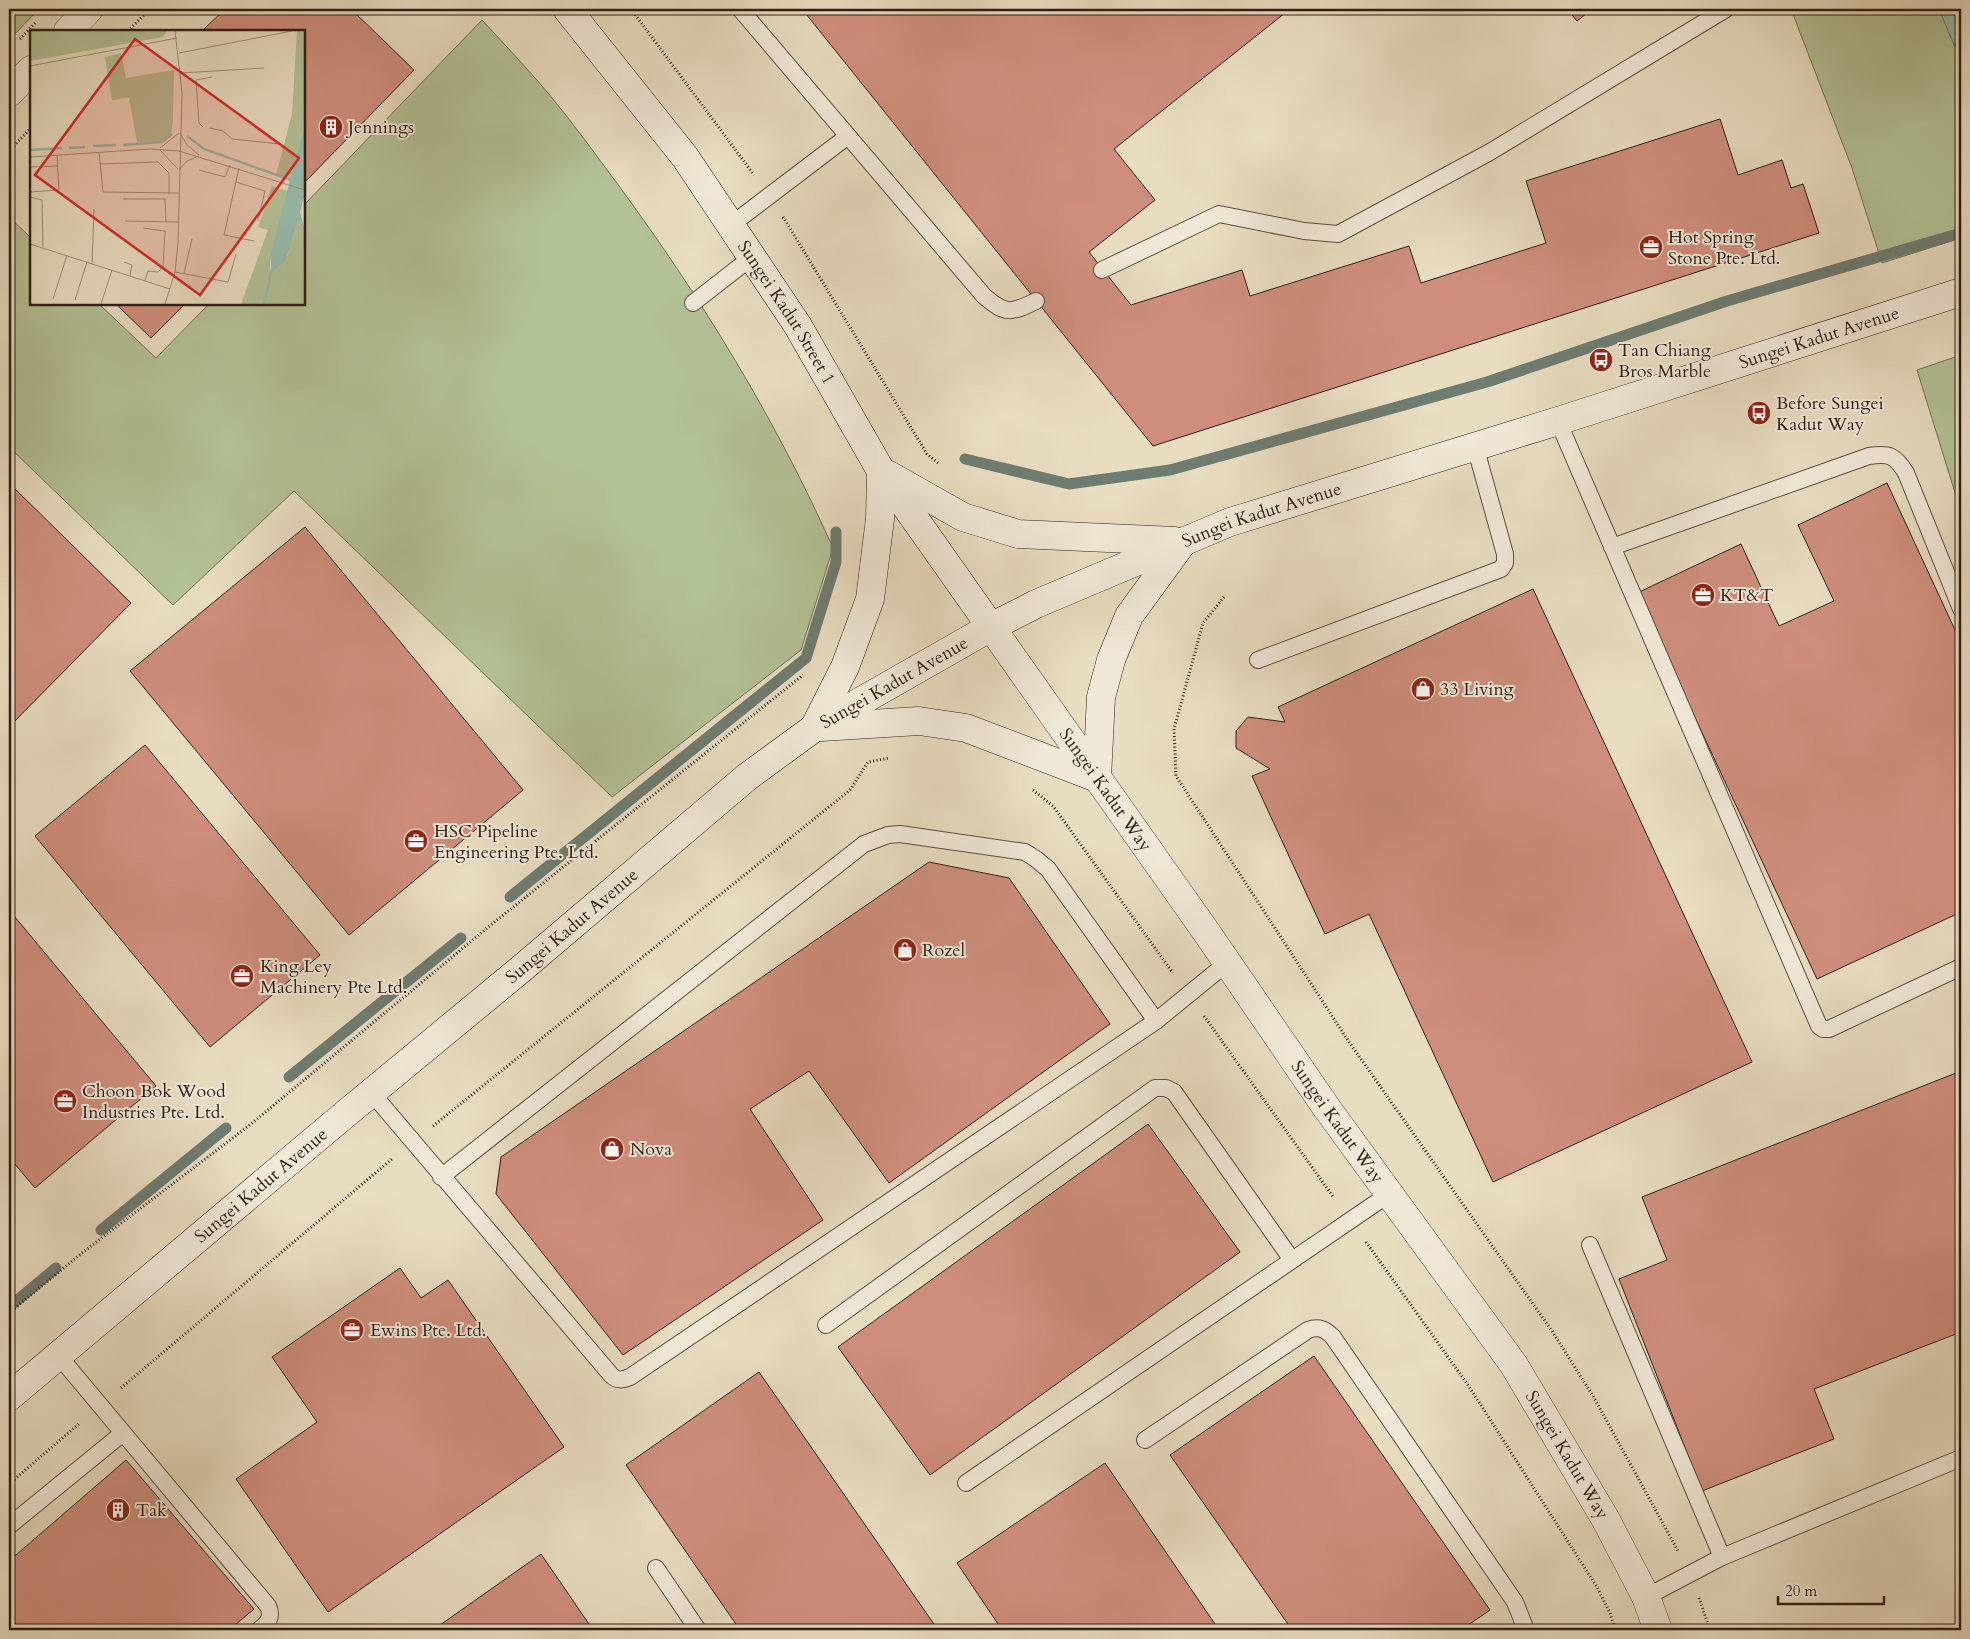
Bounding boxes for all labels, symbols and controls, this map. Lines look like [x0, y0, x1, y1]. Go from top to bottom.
inset map [30, 30, 305, 305]
building icon: Jennings [318, 114, 344, 140]
place label: Jennings [345, 115, 414, 140]
place label: Hot Spring Stone Pte. Ltd. [1668, 225, 1780, 271]
office icon: Hot Spring Stone Pte. Ltd. [1638, 234, 1664, 260]
street label: Sungei Kadut Street 1 [732, 235, 841, 389]
street label: Sungei Kadut Avenue [1736, 300, 1902, 375]
place label: Tan Chiang Bros Marble [1618, 338, 1712, 384]
bus stop icon: Tan Chiang Bros Marble [1588, 347, 1614, 373]
place label: Before Sungei Kadut Way [1776, 391, 1884, 437]
bus stop icon: Before Sungei Kadut Way [1746, 400, 1772, 426]
street label: Sungei Kadut Avenue [1178, 476, 1344, 553]
office icon: KT&T [1690, 582, 1716, 608]
place label: KT&T [1720, 583, 1773, 608]
street label: Sungei Kadut Avenue [815, 630, 973, 735]
shop icon: 33 Living [1410, 676, 1436, 702]
place label: 33 Living [1440, 677, 1515, 702]
street label: Sungei Kadut Way [1054, 723, 1158, 857]
place label: HSC Pipeline Engineering Pte. Ltd. [434, 819, 599, 865]
office icon: HSC Pipeline Engineering Pte. Ltd. [403, 828, 429, 854]
street label: Sungei Kadut Avenue [500, 862, 644, 989]
shop icon: Rozel [892, 937, 918, 963]
place label: Rozel [922, 938, 965, 963]
place label: King Ley Machinery Pte Ltd. [260, 954, 407, 1000]
office icon: King Ley Machinery Pte Ltd. [229, 963, 255, 989]
street label: Sungei Kadut Way [1285, 1055, 1390, 1189]
place label: Choon Bok Wood Industries Pte. Ltd. [82, 1079, 226, 1125]
office icon: Choon Bok Wood Industries Pte. Ltd. [52, 1088, 78, 1114]
street label: Sungei Kadut Avenue [189, 1122, 333, 1249]
shop icon: Nova [599, 1136, 625, 1162]
place label: Nova [630, 1137, 672, 1162]
office icon: Ewins Pte. Ltd. [339, 1317, 365, 1343]
place label: Ewins Pte. Ltd. [370, 1318, 486, 1343]
street label: Sungei Kadut Way [1519, 1386, 1615, 1524]
building icon: Tak [105, 1497, 131, 1523]
place label: Tak [136, 1498, 167, 1523]
scale bar [1778, 1574, 1884, 1606]
text: 20 m [1785, 1581, 1817, 1601]

